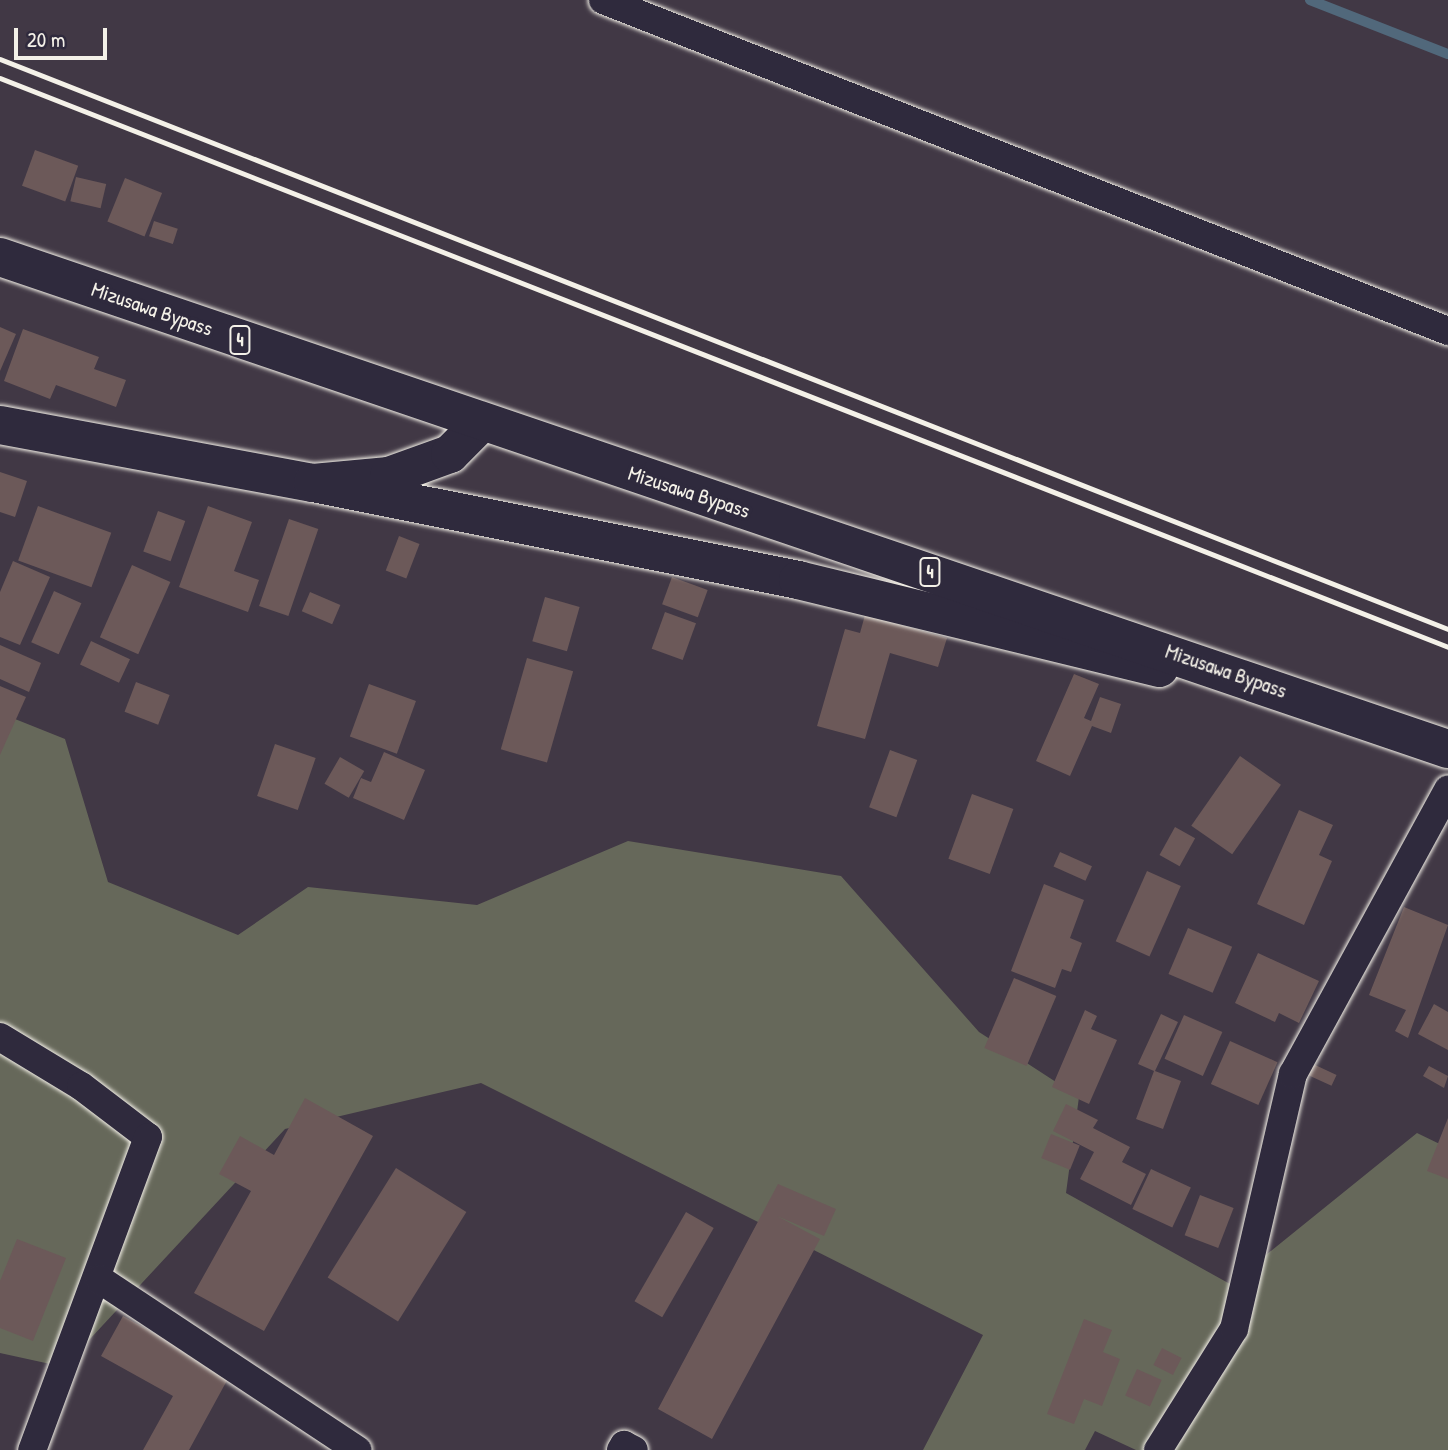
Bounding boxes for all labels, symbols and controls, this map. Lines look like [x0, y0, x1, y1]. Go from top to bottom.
scale bar [18, 14, 110, 58]
text: 20 m [27, 25, 65, 54]
street label: Mizusawa Bypass [88, 276, 216, 342]
road number: 4 [228, 324, 252, 356]
street label: Mizusawa Bypass [625, 460, 753, 524]
road number: 4 [918, 556, 942, 587]
street label: Mizusawa Bypass [1162, 638, 1290, 704]

